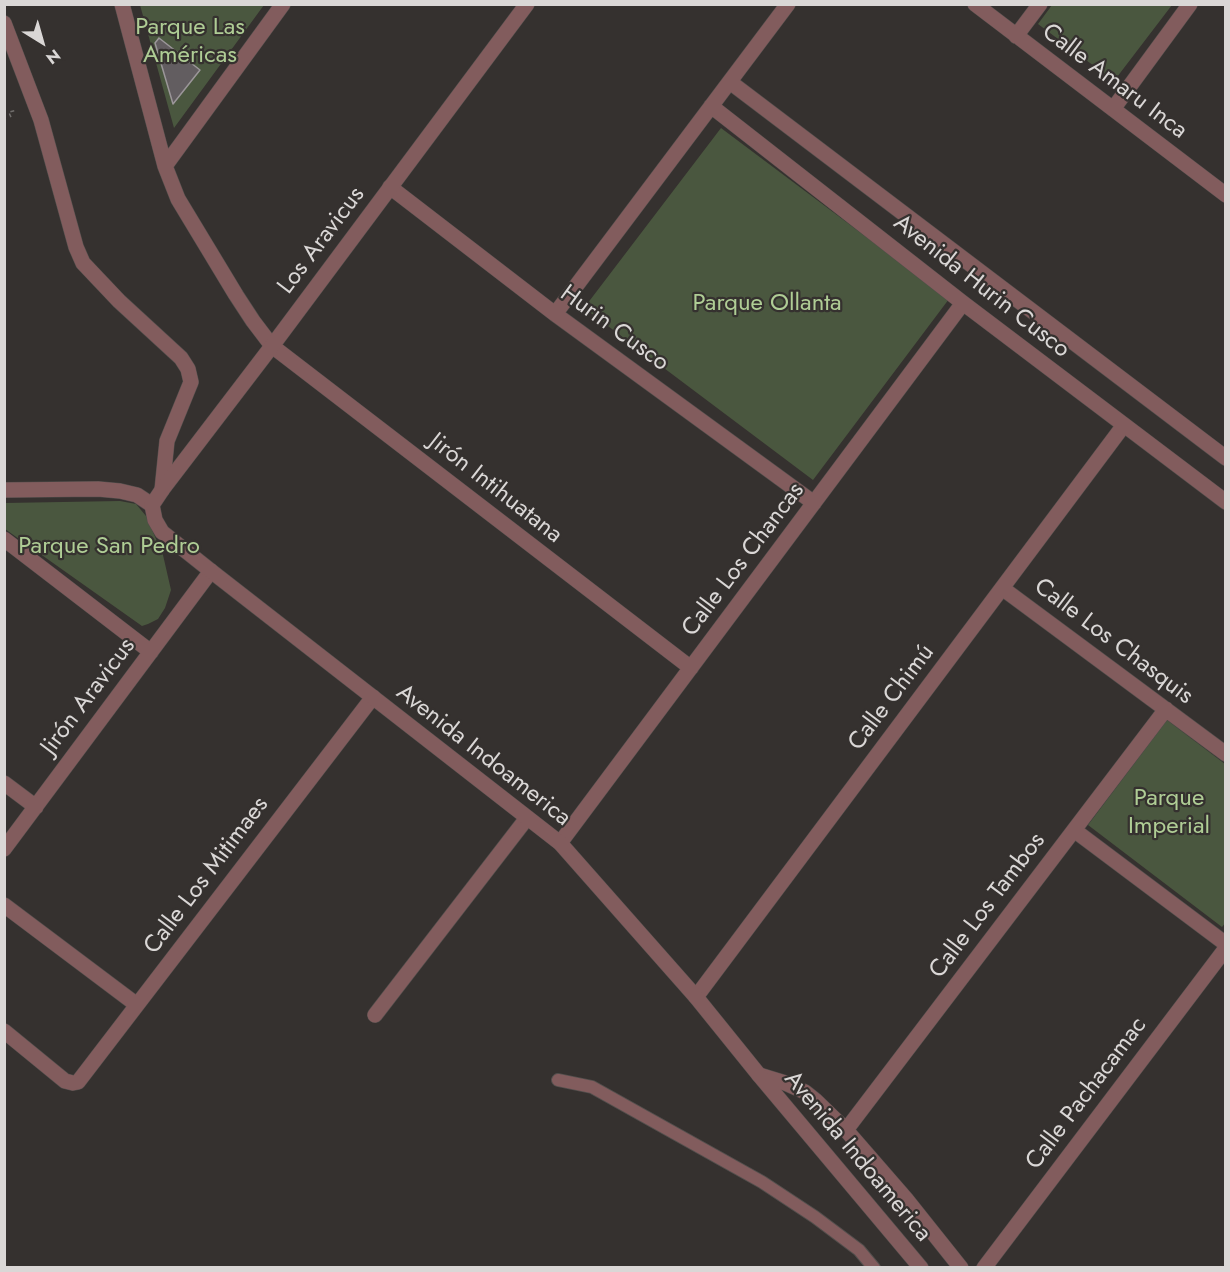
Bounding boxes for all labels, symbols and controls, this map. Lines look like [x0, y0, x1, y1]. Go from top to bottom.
north arrow [12, 12, 72, 72]
park label: Parque Las Américas [135, 14, 245, 70]
street label: Calle Amaru Inca [1036, 18, 1192, 146]
text: N [41, 44, 65, 70]
street label: Los Aravicus [272, 182, 372, 300]
street label: Avenida Hurin Cusco [887, 209, 1075, 365]
street label: Hurin Cusco [554, 280, 674, 378]
park label: Parque Ollanta [692, 290, 842, 318]
street label: Jirón Intihuatana [423, 428, 567, 550]
street label: Calle Los Chancas [677, 477, 811, 643]
park label: Parque San Pedro [18, 533, 200, 561]
street label: Calle Los Chasquis [1028, 573, 1198, 711]
street label: Jirón Aravicus [36, 633, 142, 761]
street label: Calle Chimú [843, 639, 941, 757]
street label: Avenida Indoamerica [390, 679, 576, 833]
park label: Parque Imperial [1128, 785, 1210, 841]
street label: Calle Los Mitimaes [139, 792, 275, 960]
street label: Calle Los Tambos [924, 828, 1052, 984]
street label: Calle Pachacamac [1020, 1012, 1154, 1176]
street label: Avenida Indoamerica [777, 1066, 937, 1248]

